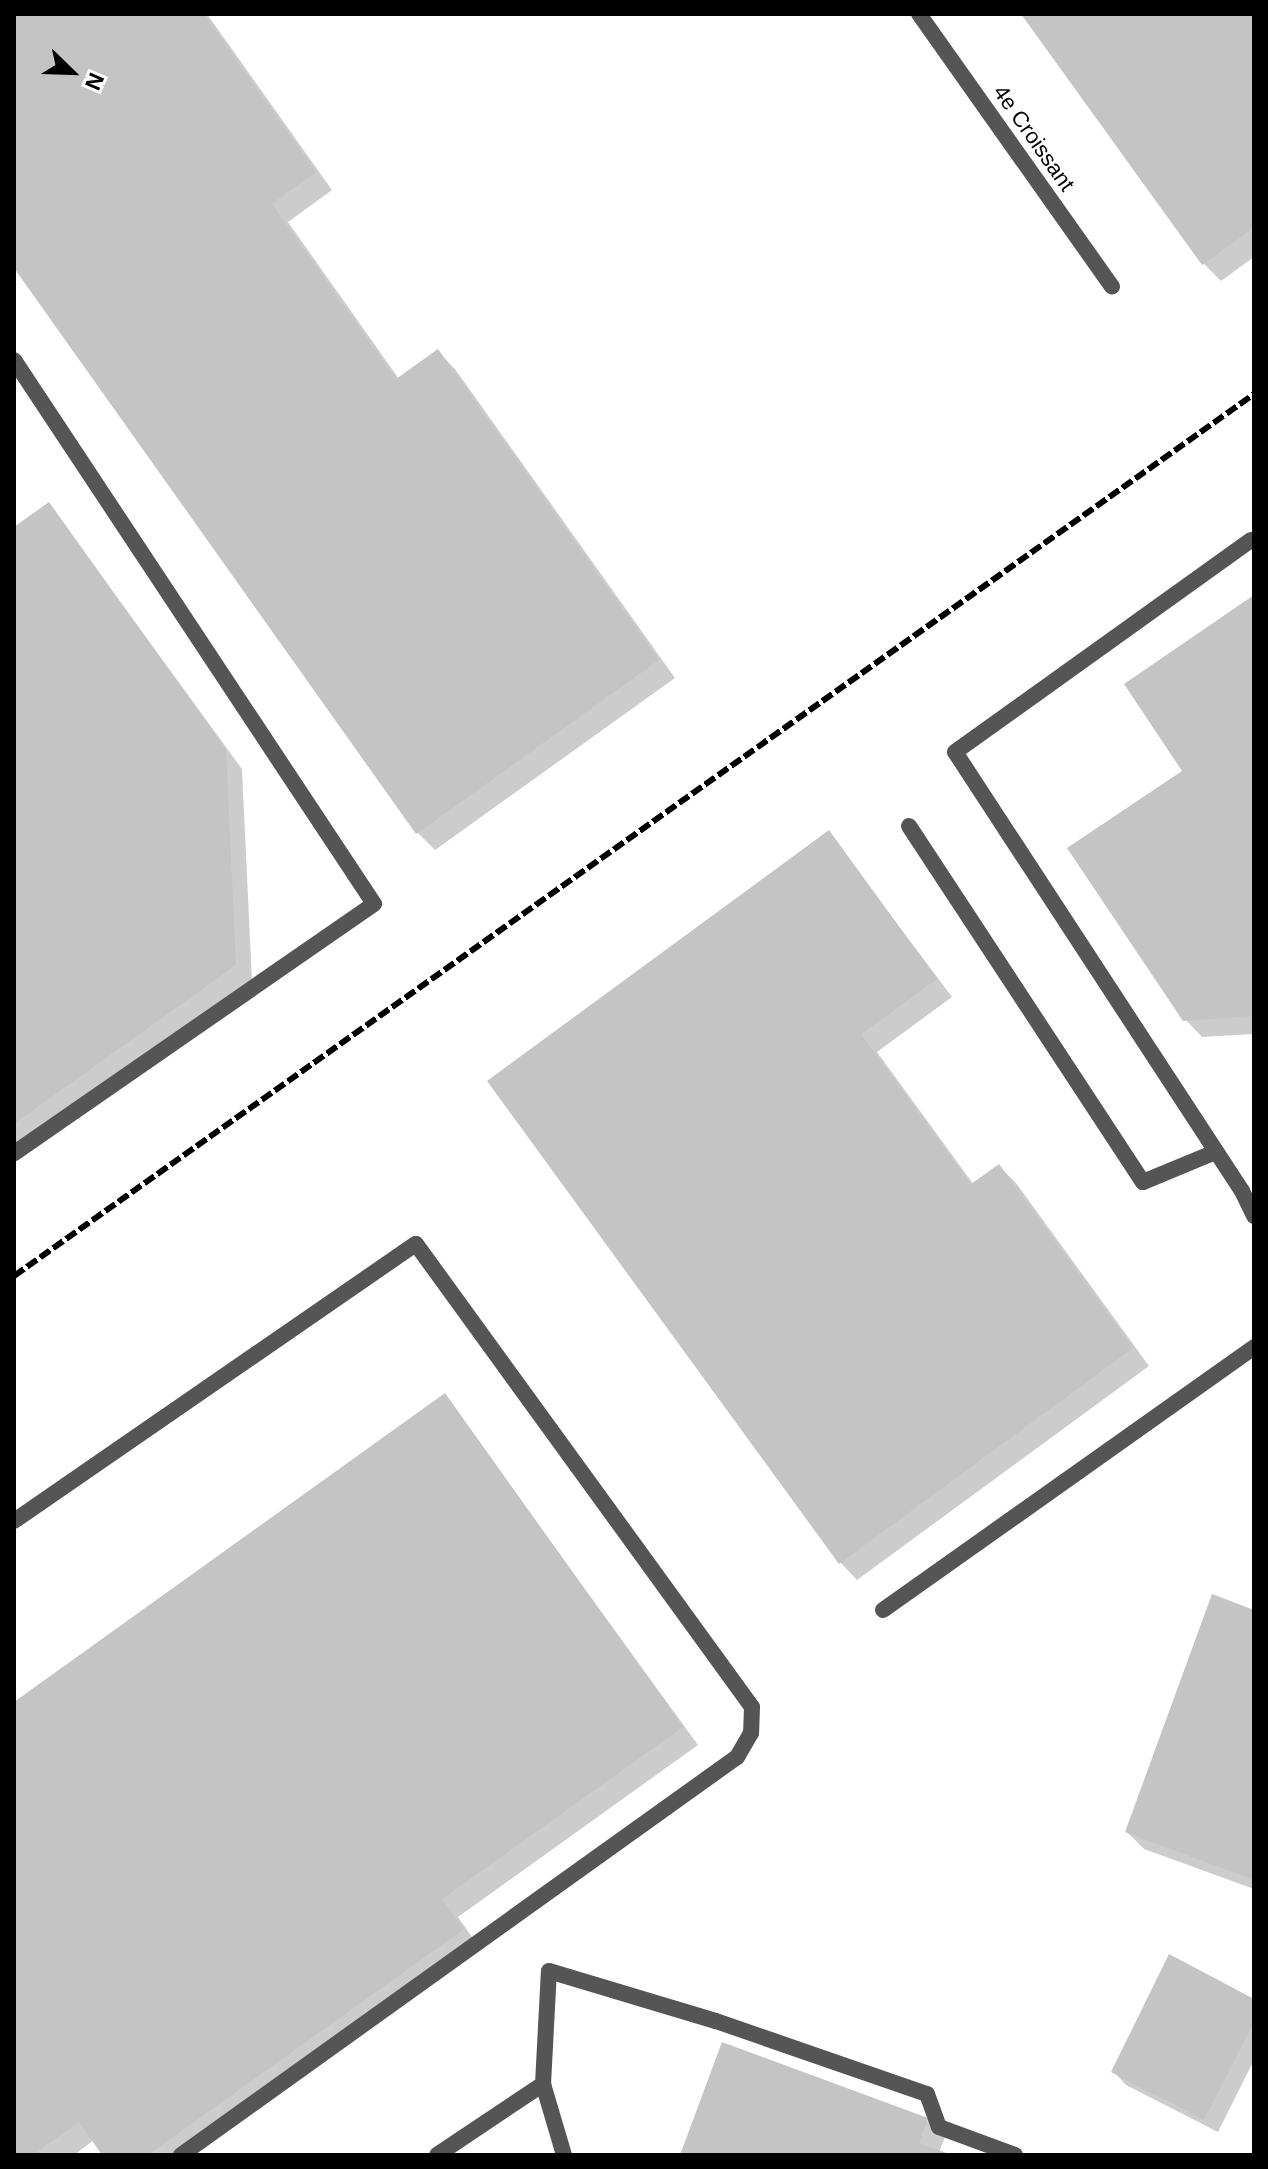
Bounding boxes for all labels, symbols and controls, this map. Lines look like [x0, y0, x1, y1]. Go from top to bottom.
north arrow [32, 32, 112, 112]
text: N [80, 69, 109, 94]
street label: 4e Croissant [988, 80, 1080, 196]

